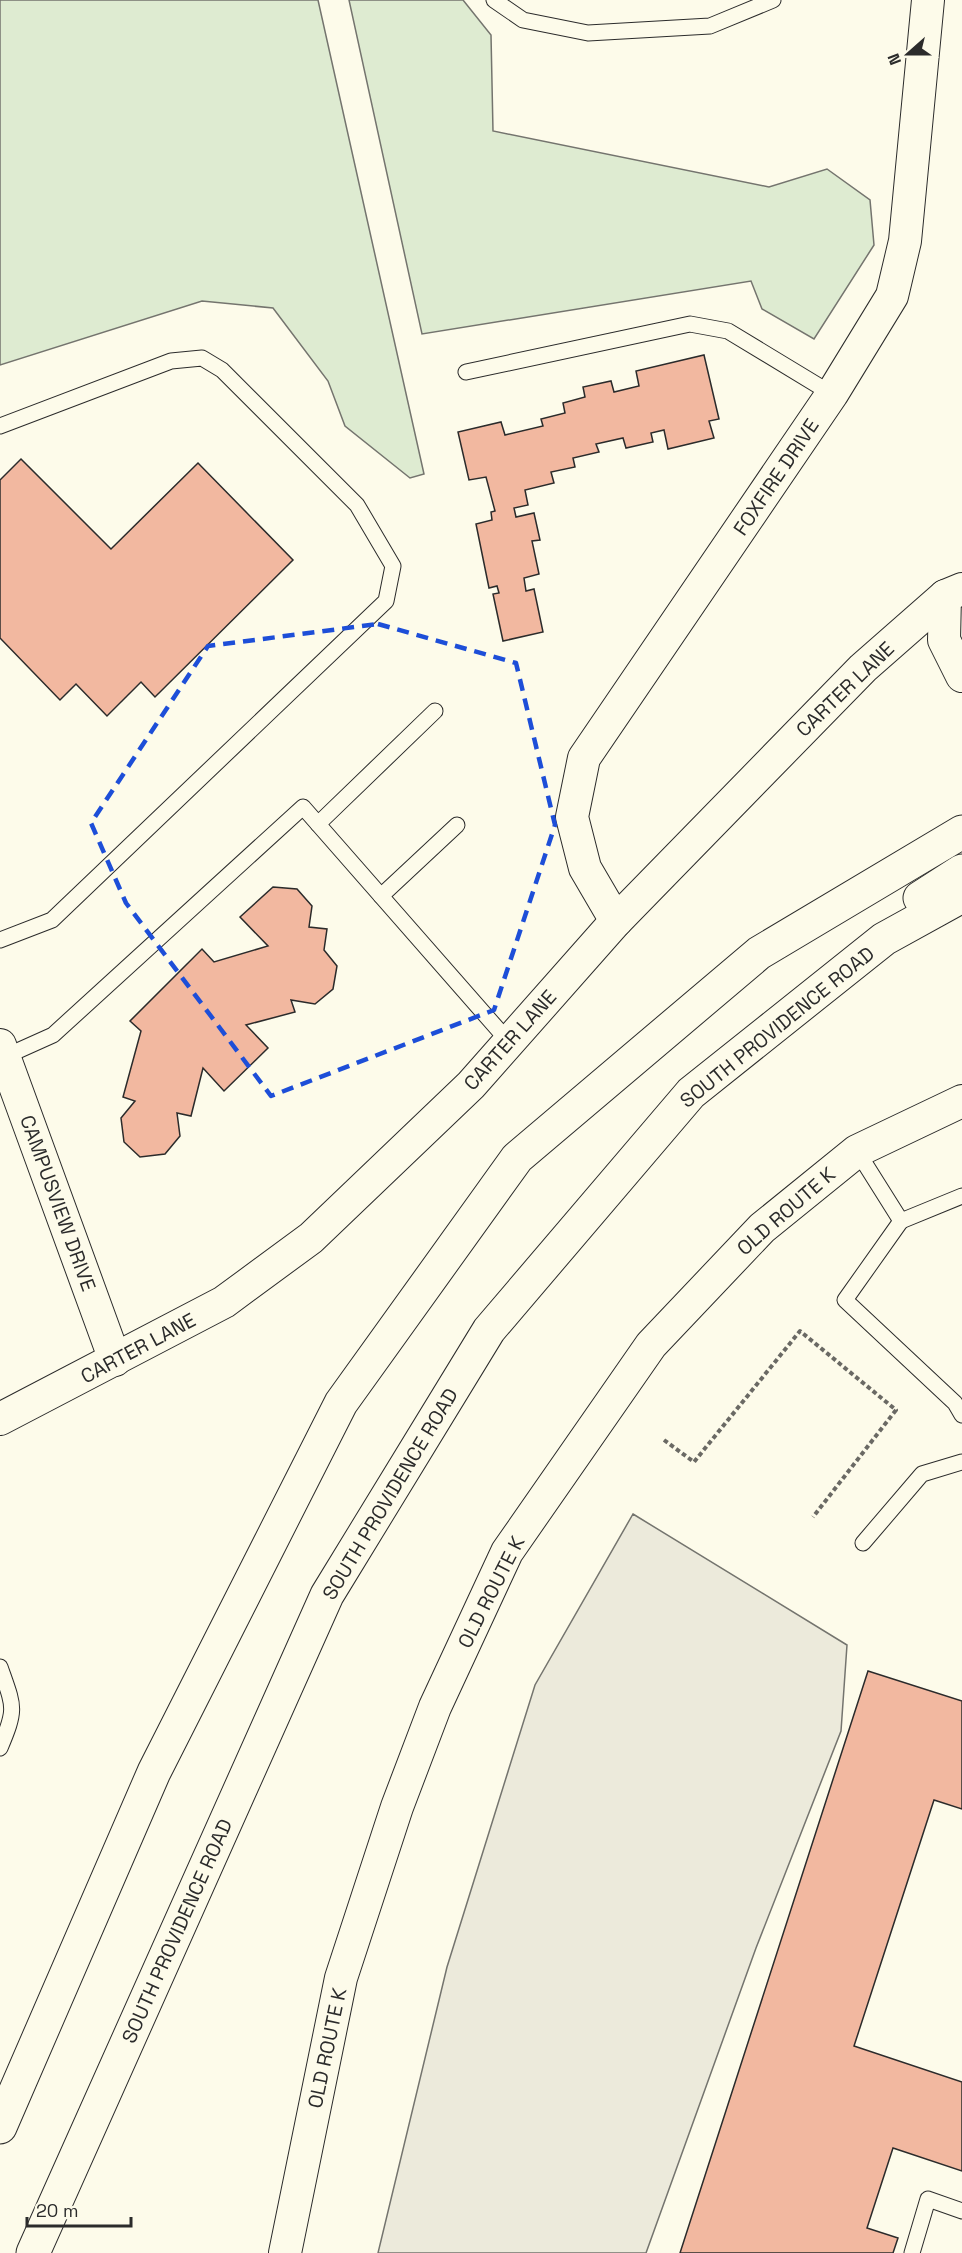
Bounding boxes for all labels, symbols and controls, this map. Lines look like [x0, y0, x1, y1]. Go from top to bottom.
north arrow [878, 24, 938, 84]
text: N [883, 50, 906, 68]
street label: FOXFIRE DRIVE [727, 414, 825, 540]
street label: CARTER LANE [790, 636, 900, 742]
street label: SOUTH PROVIDENCE ROAD [675, 941, 879, 1113]
street label: CARTER LANE [458, 984, 562, 1096]
street label: CAMPUSVIEW DRIVE [14, 1111, 102, 1295]
street label: OLD ROUTE K [731, 1161, 841, 1261]
street label: CARTER LANE [76, 1307, 200, 1389]
street label: SOUTH PROVIDENCE ROAD [316, 1383, 464, 1605]
street label: OLD ROUTE K [452, 1532, 530, 1652]
street label: SOUTH PROVIDENCE ROAD [116, 1815, 238, 2047]
street label: OLD ROUTE K [302, 1985, 352, 2111]
scale bar [27, 2190, 130, 2228]
text: 20 m [36, 2199, 79, 2222]

